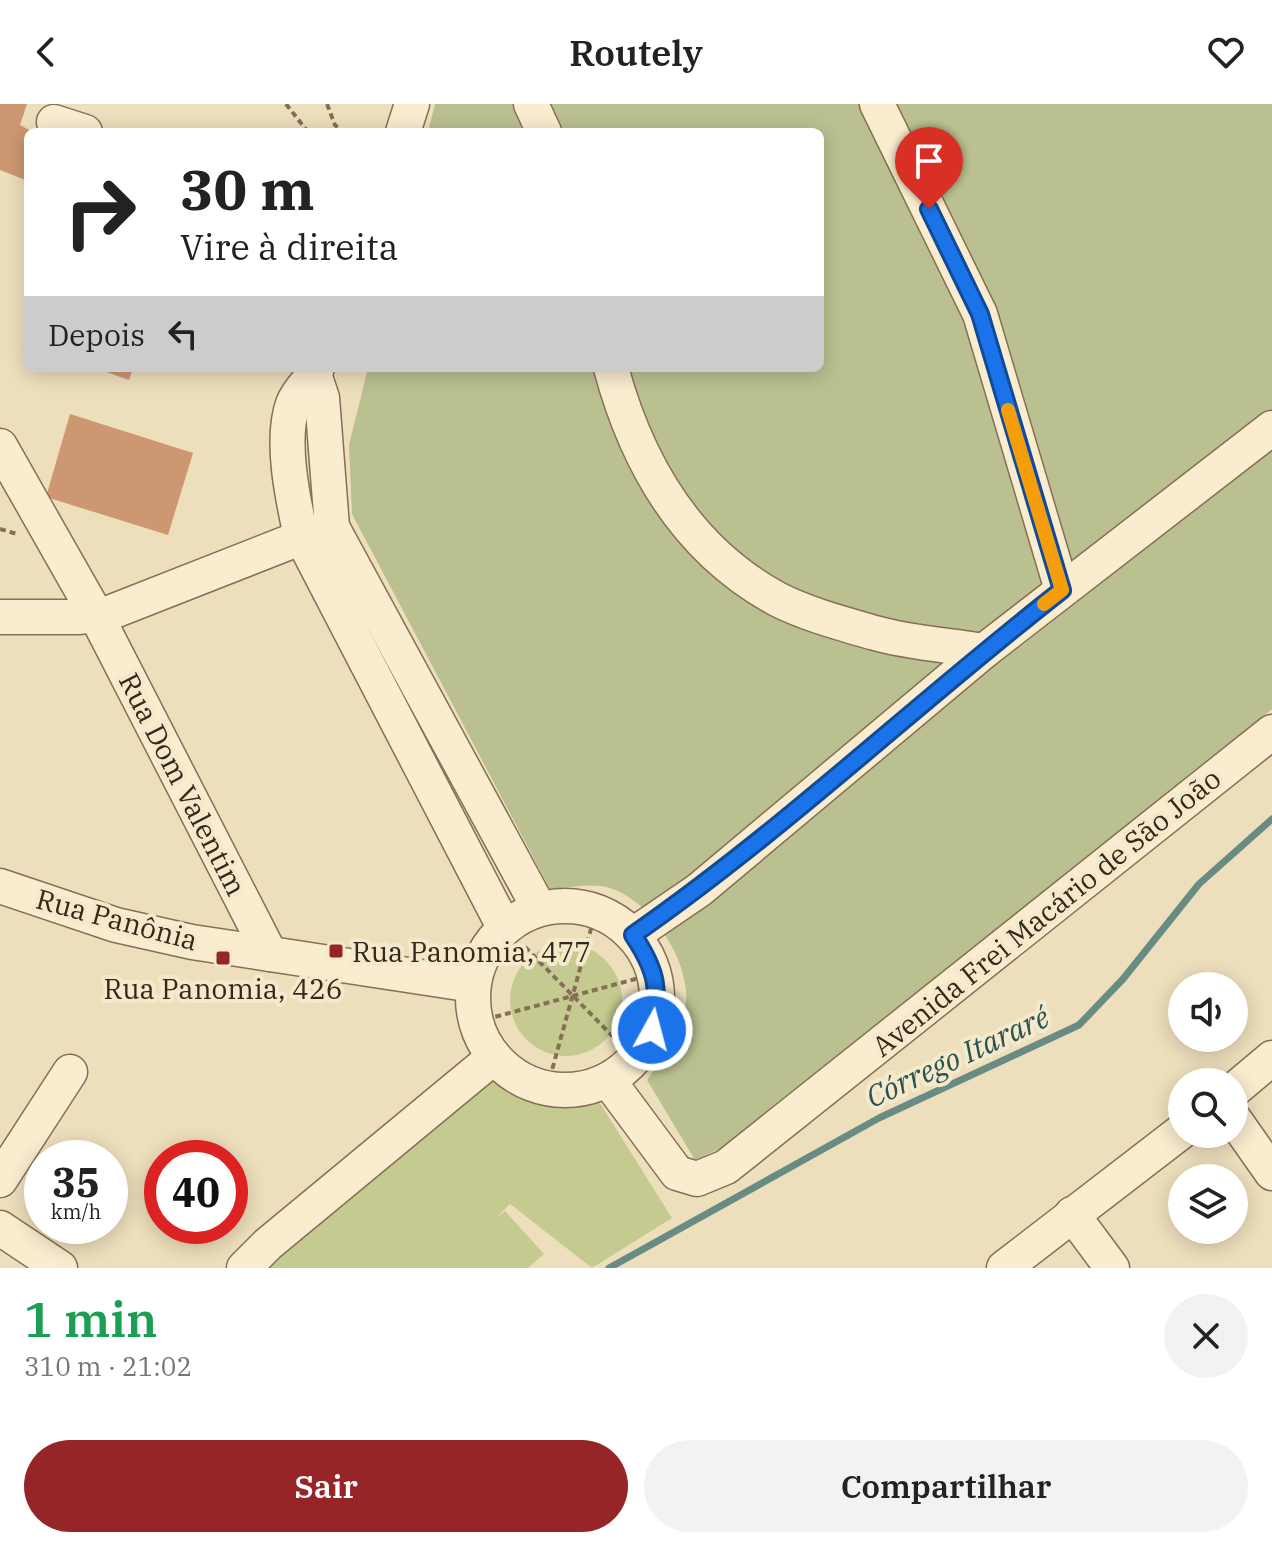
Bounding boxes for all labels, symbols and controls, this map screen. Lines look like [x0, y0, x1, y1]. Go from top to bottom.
text: Routely [569, 29, 703, 76]
icon: back [24, 30, 68, 74]
icon: heart [1204, 30, 1248, 74]
pin [895, 127, 963, 209]
icon: arrive [907, 139, 951, 183]
text: 30 m [180, 153, 315, 225]
icon: right [48, 160, 152, 264]
text: Vire à direita [180, 223, 398, 270]
icon: left [161, 312, 205, 356]
text: Depois [48, 315, 145, 354]
street label: Rua Dom Valentim [111, 666, 255, 902]
street label: Avenida Frei Macário de São João [864, 760, 1228, 1064]
street label: Rua Panônia [32, 880, 202, 958]
place label: Rua Panomia, 477 [352, 933, 591, 970]
marker: Rua Panomia, 477 [327, 942, 345, 960]
marker: Rua Panomia, 426 [214, 949, 232, 967]
place label: Rua Panomia, 426 [103, 970, 343, 1007]
map controls [1168, 972, 1248, 1244]
button: sound [1168, 972, 1248, 1052]
position arrow [610, 988, 694, 1072]
water label: Córrego Itararé [859, 996, 1056, 1115]
button: search [1168, 1068, 1248, 1148]
speed limit sign: 40 [144, 1140, 248, 1244]
text: 35 [52, 1156, 100, 1208]
button: layers [1168, 1164, 1248, 1244]
text: km/h [51, 1198, 101, 1225]
text: 1 min [24, 1288, 157, 1350]
button: close [1164, 1294, 1248, 1378]
text: 310 m · 21:02 [24, 1349, 192, 1383]
button: Sair [24, 1440, 628, 1532]
button: Compartilhar [644, 1440, 1248, 1532]

